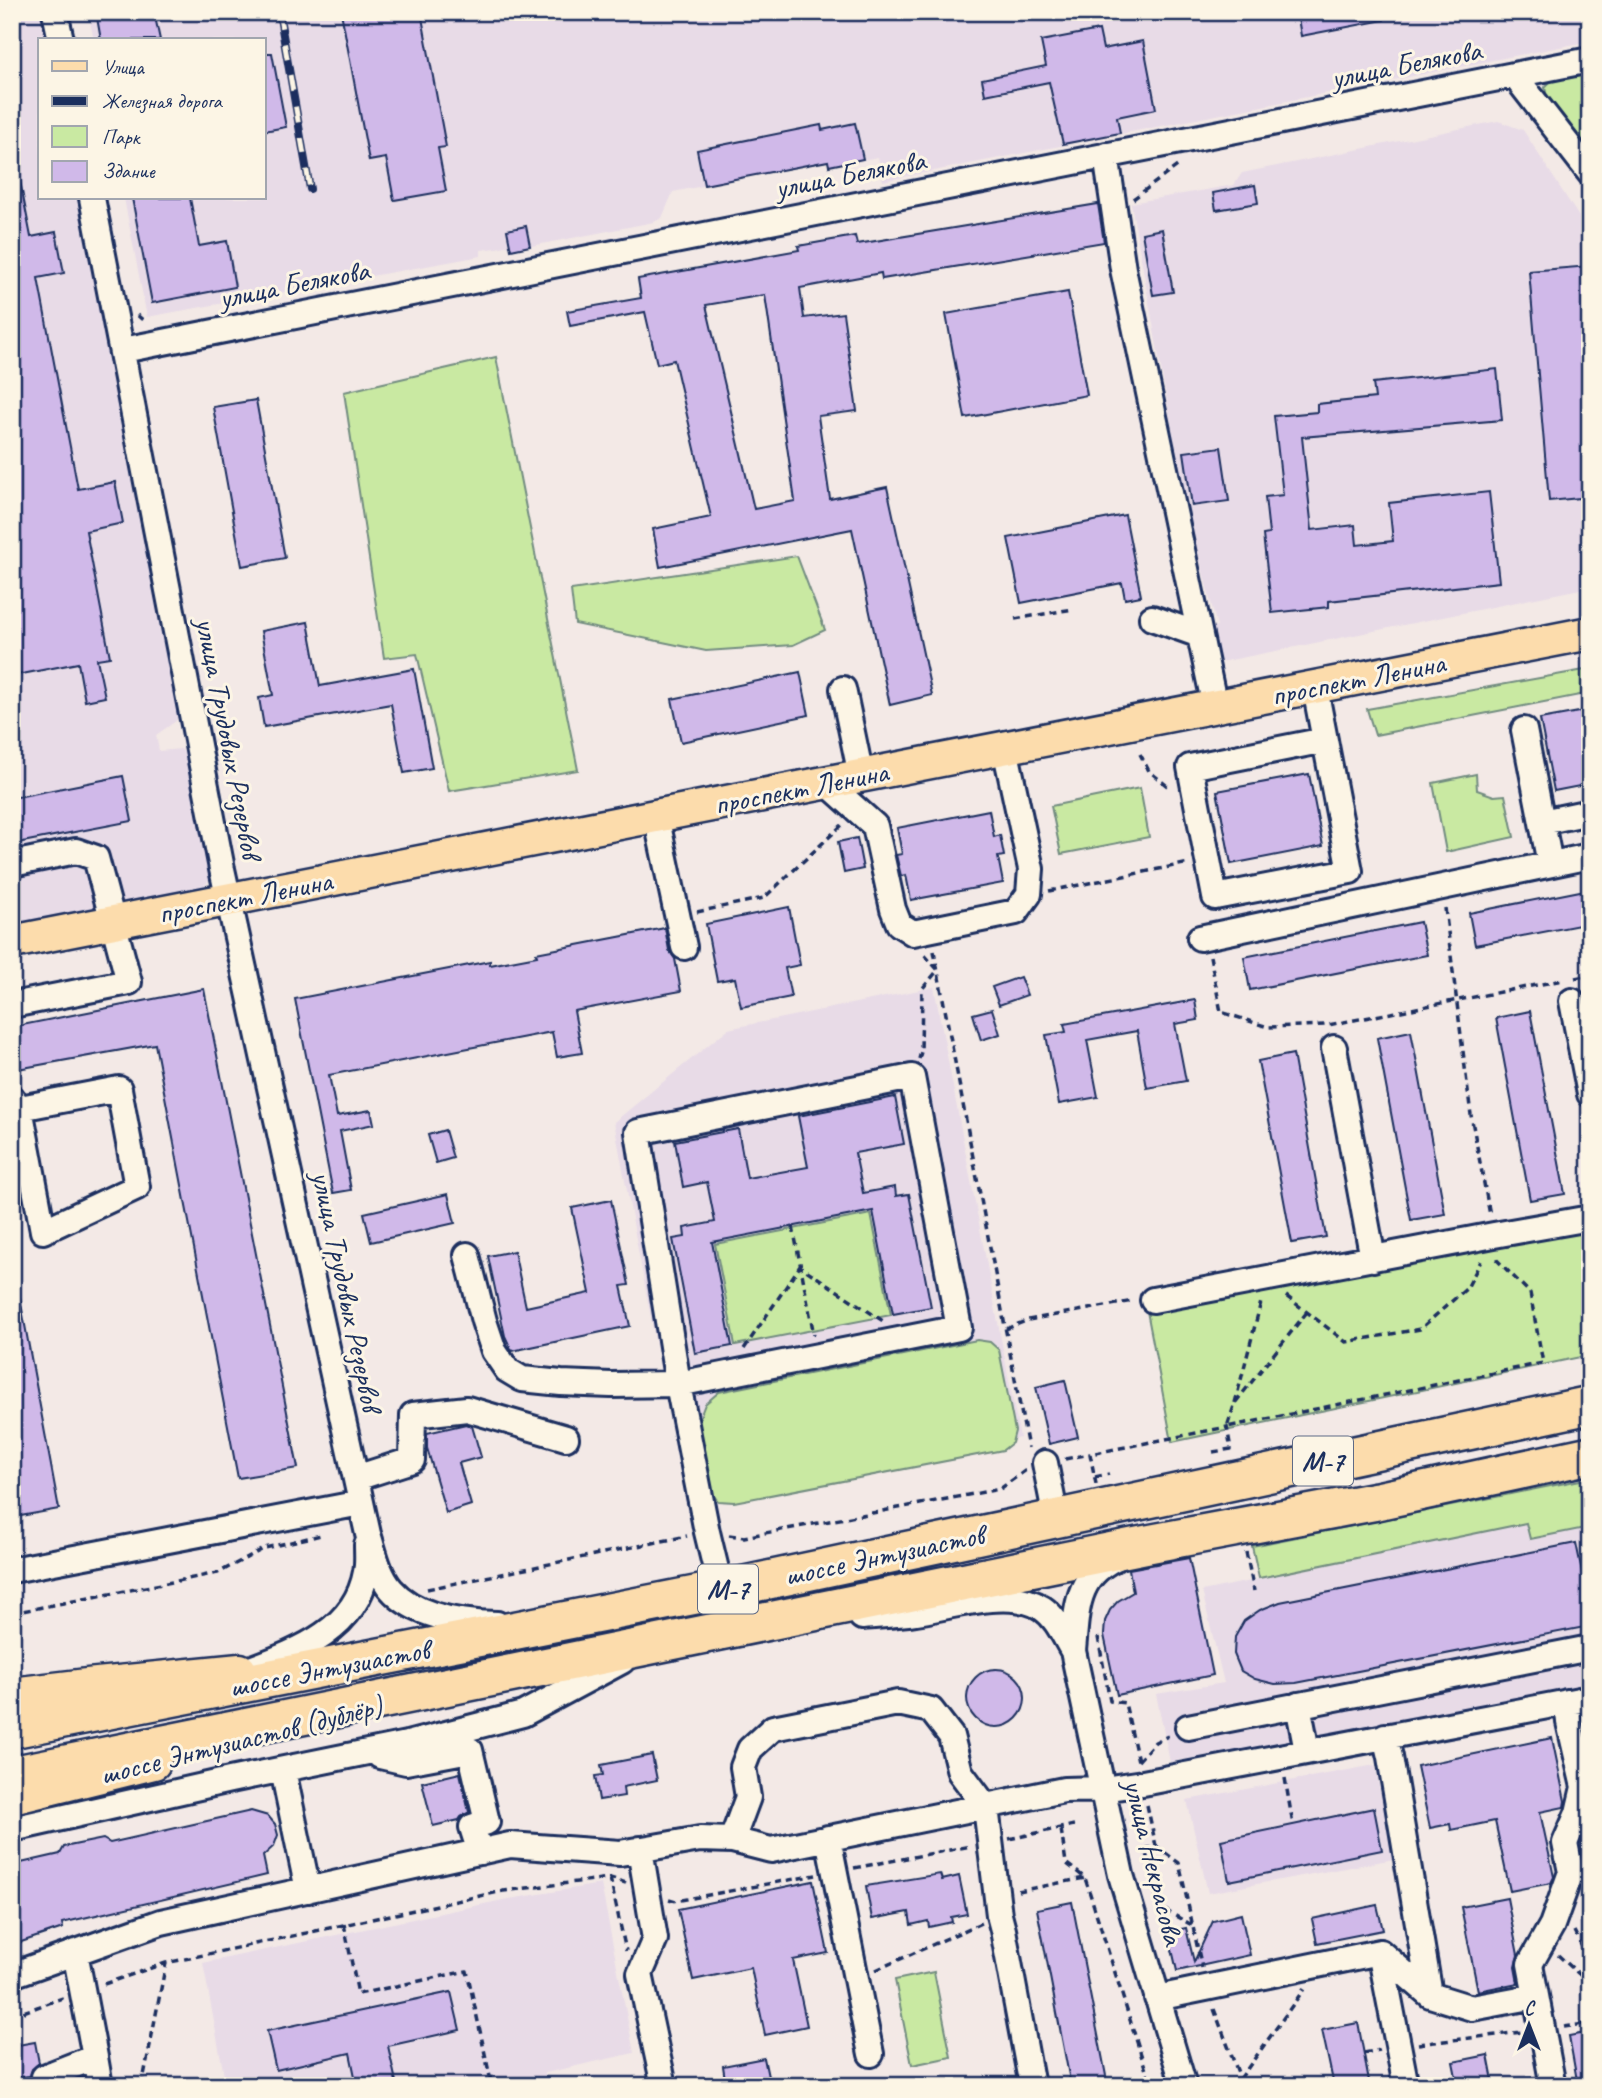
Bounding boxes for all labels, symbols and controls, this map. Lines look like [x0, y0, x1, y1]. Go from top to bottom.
street label: улица Белякова [1326, 30, 1486, 98]
legend [38, 38, 266, 200]
text: Улица [102, 54, 145, 80]
text: Железная дорога [102, 88, 223, 114]
text: Парк [102, 124, 142, 150]
street label: улица Белякова [770, 140, 930, 208]
text: Здание [102, 158, 156, 184]
street label: улица Белякова [214, 250, 374, 318]
street label: улица Трудовых Резервов [187, 613, 272, 867]
street label: проспект Ленина [1268, 643, 1450, 714]
street label: проспект Ленина [711, 752, 893, 823]
street label: проспект Ленина [155, 861, 337, 932]
street label: улица Трудовых Резервов [303, 1166, 392, 1420]
road number: М-7 [1293, 1436, 1353, 1486]
street label: шоссе Энтузиастов [781, 1514, 993, 1595]
road number: М-7 [698, 1564, 758, 1614]
street label: шоссе Энтузиастов [226, 1629, 438, 1706]
street label: шоссе Энтузиастов (дублёр) [96, 1686, 388, 1793]
street label: улица Некрасова [1115, 1773, 1193, 1951]
north arrow [1494, 1990, 1564, 2060]
text: С [1524, 1997, 1536, 2021]

